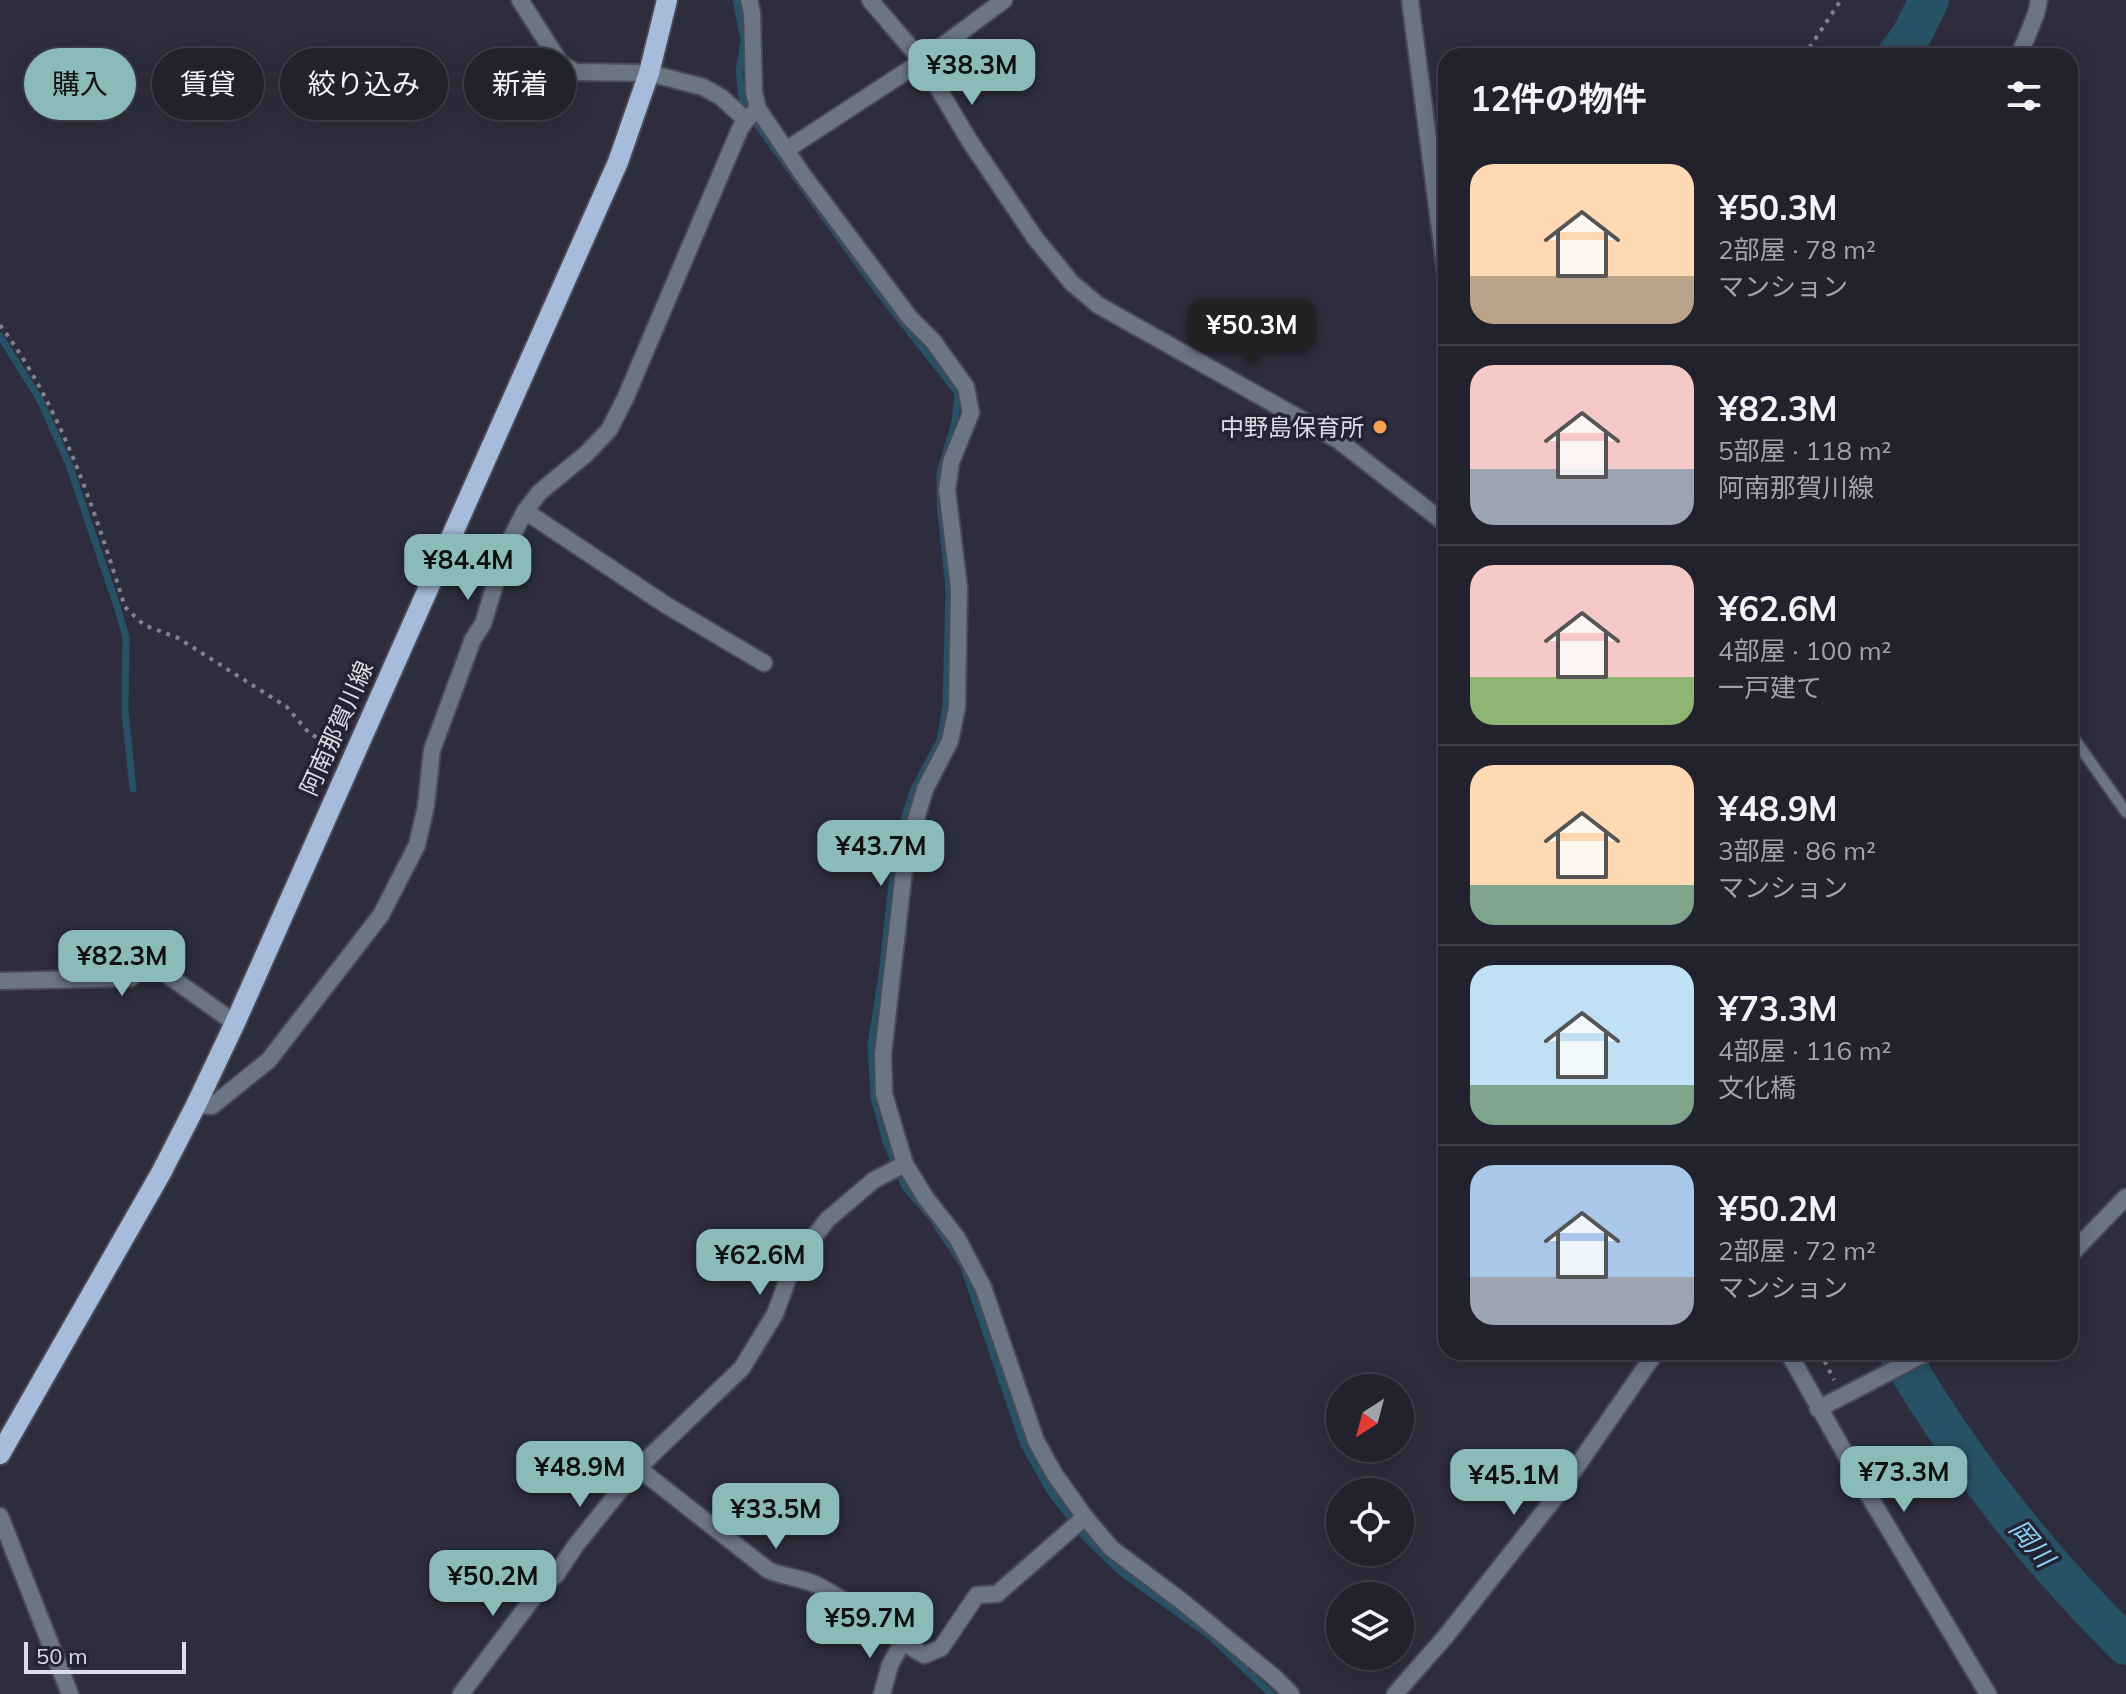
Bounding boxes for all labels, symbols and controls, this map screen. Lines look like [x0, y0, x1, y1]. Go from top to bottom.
pin: ¥38.3M [907, 39, 1037, 107]
chip: 購入 [24, 48, 136, 120]
chip: 賃貸 [152, 48, 264, 120]
chip: 絞り込み [280, 48, 448, 120]
chip: 新着 [464, 48, 576, 120]
text: ¥38.3M [926, 48, 1018, 81]
icon: filters [2002, 74, 2046, 118]
text: 12件の物件 [1470, 77, 1647, 120]
text: ¥50.3M [1718, 186, 1838, 229]
icon: home [1534, 196, 1630, 292]
text: 2部屋 · 78 m² [1718, 233, 1876, 266]
text: マンション [1718, 270, 1848, 303]
pin: ¥50.3M [1187, 299, 1317, 367]
text: ¥50.3M [1206, 308, 1298, 341]
text: ¥82.3M [1718, 387, 1838, 430]
icon: home [1534, 397, 1630, 493]
place label: 中野島保育所 [1220, 412, 1364, 442]
marker: 中野島保育所 [1371, 418, 1389, 436]
text: 5部屋 · 118 m² [1718, 434, 1891, 467]
text: 阿南那賀川線 [1718, 471, 1874, 504]
pin: ¥84.4M [403, 534, 533, 602]
text: ¥84.4M [422, 543, 514, 576]
text: ¥62.6M [1718, 587, 1838, 630]
icon: home [1534, 597, 1630, 693]
text: 4部屋 · 100 m² [1718, 634, 1891, 667]
street label: 阿南那賀川線 [293, 656, 379, 800]
text: 一戸建て [1718, 671, 1822, 704]
text: ¥48.9M [1718, 787, 1838, 830]
icon: home [1534, 797, 1630, 893]
pin: ¥43.7M [816, 820, 946, 888]
text: ¥43.7M [835, 829, 927, 862]
text: 3部屋 · 86 m² [1718, 834, 1876, 867]
text: マンション [1718, 871, 1848, 904]
pin: ¥82.3M [57, 930, 187, 998]
text: ¥82.3M [76, 939, 168, 972]
text: ¥73.3M [1718, 987, 1838, 1030]
icon: home [1534, 997, 1630, 1093]
text: 4部屋 · 116 m² [1718, 1034, 1891, 1067]
text: 文化橋 [1718, 1071, 1796, 1104]
text: ¥50.2M [1718, 1187, 1838, 1230]
icon: home [1534, 1197, 1630, 1293]
pin: ¥62.6M [695, 1229, 825, 1297]
text: 2部屋 · 72 m² [1718, 1234, 1876, 1267]
text: ¥62.6M [714, 1238, 806, 1271]
text: マンション [1718, 1271, 1848, 1304]
north arrow [1326, 1374, 1414, 1462]
map controls [1326, 1374, 1414, 1670]
pin: ¥48.9M [515, 1441, 645, 1509]
pin: ¥73.3M [1839, 1446, 1969, 1514]
pin: ¥45.1M [1449, 1449, 1579, 1517]
text: ¥48.9M [534, 1450, 626, 1483]
text: ¥73.3M [1858, 1455, 1950, 1488]
text: ¥45.1M [1468, 1458, 1560, 1491]
button: locate [1326, 1478, 1414, 1566]
pin: ¥33.5M [711, 1483, 841, 1551]
text: ¥33.5M [730, 1492, 822, 1525]
water label: 岡川 [2003, 1512, 2063, 1576]
pin: ¥50.2M [428, 1550, 558, 1618]
text: ¥50.2M [447, 1559, 539, 1592]
button: layers [1326, 1582, 1414, 1670]
pin: ¥59.7M [805, 1592, 935, 1660]
text: ¥59.7M [824, 1601, 916, 1634]
scale bar [24, 1638, 186, 1674]
text: 50 m [36, 1642, 87, 1670]

